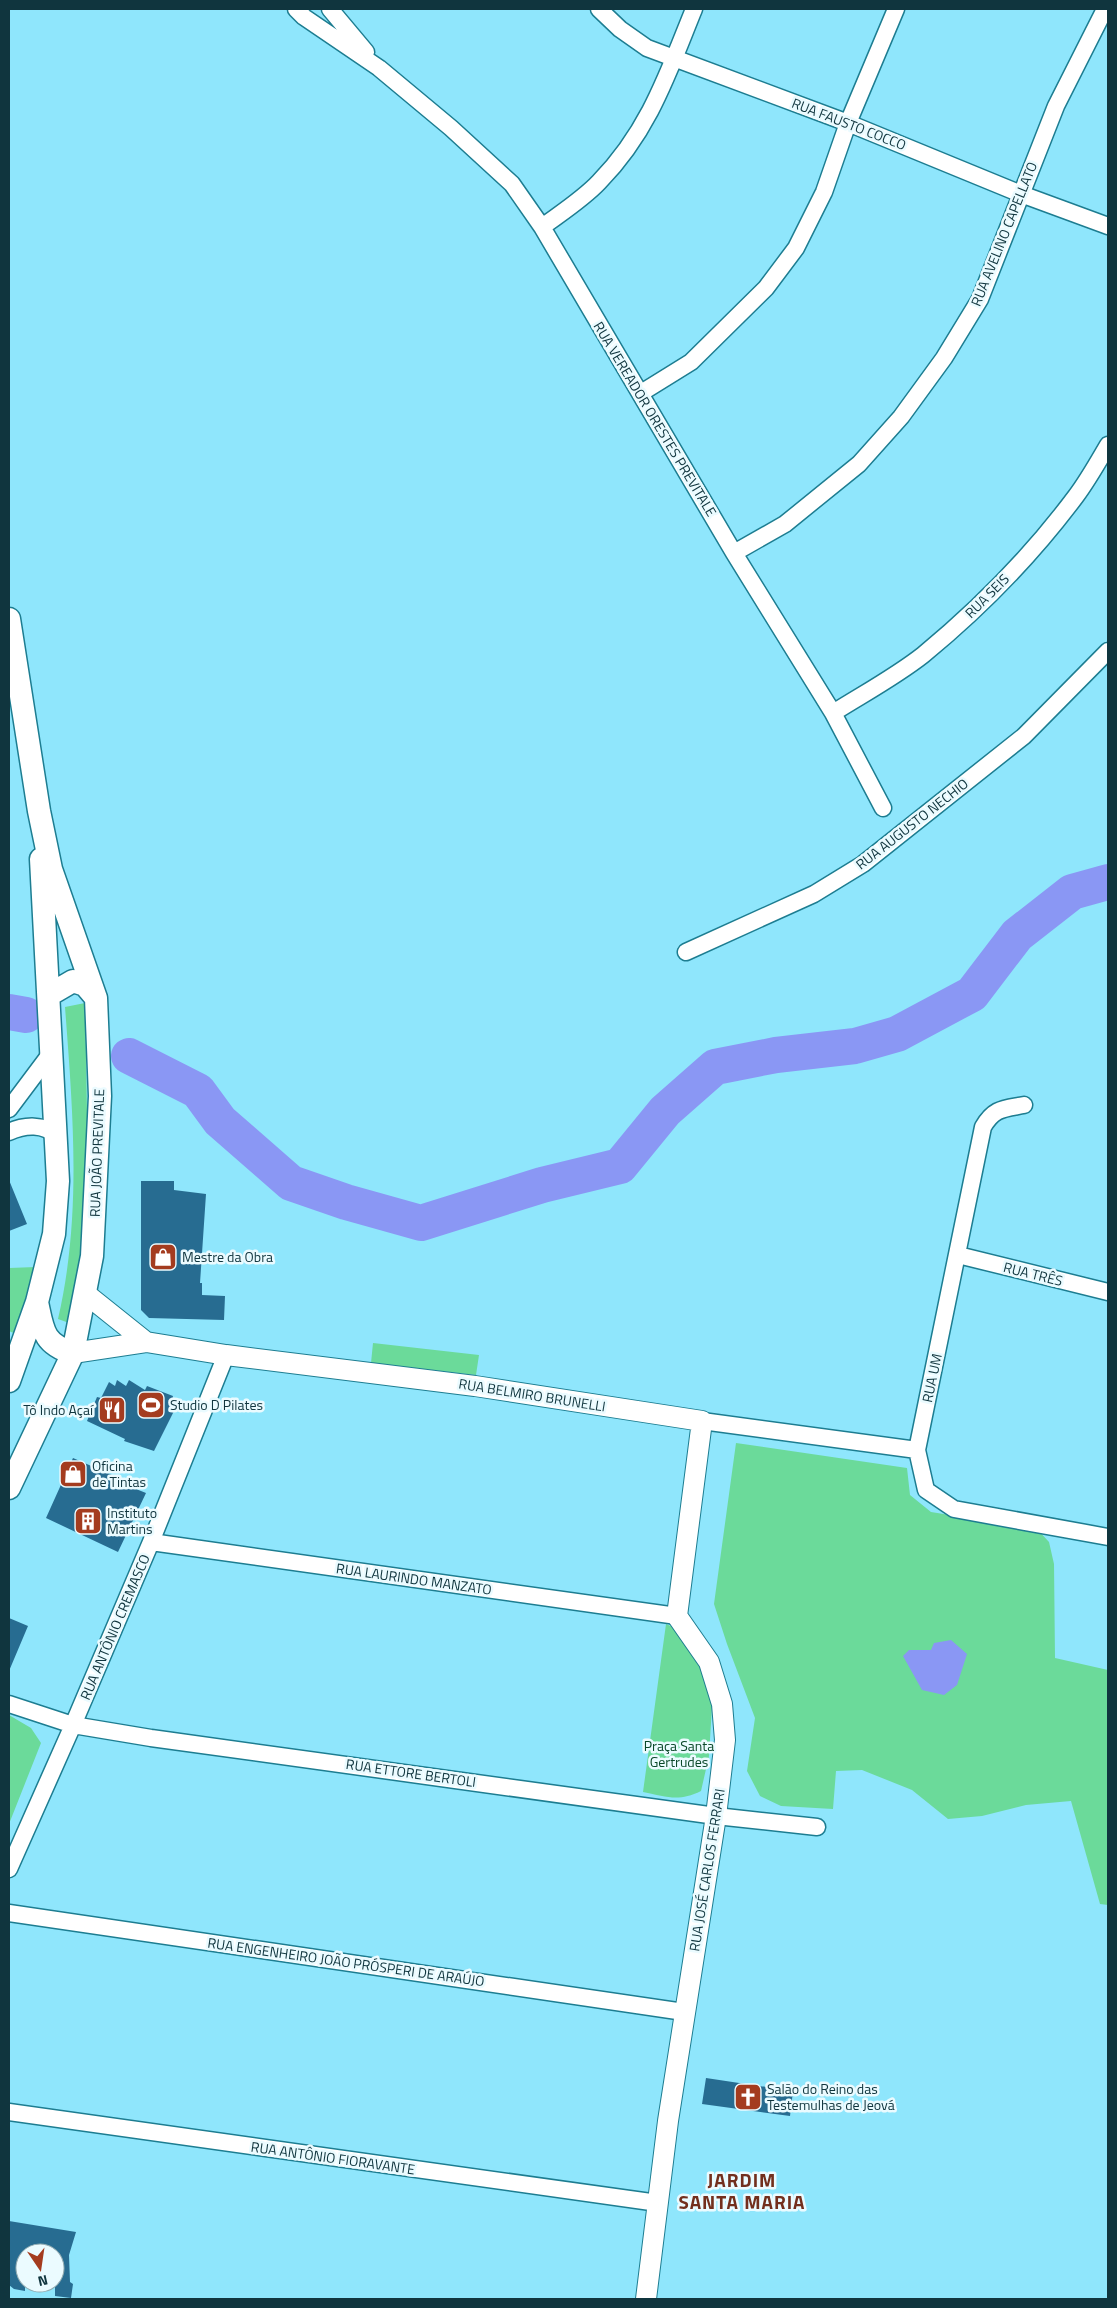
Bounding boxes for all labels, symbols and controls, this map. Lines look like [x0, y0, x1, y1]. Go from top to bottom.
street label: RUA FAUSTO COCCO [789, 92, 909, 155]
street label: RUA AVELINO CAPELLATO [965, 158, 1042, 309]
street label: RUA VEREADOR ORESTES PREVITALE [589, 317, 722, 520]
street label: RUA SEIS [960, 569, 1014, 623]
street label: RUA AUGUSTO NECHIO [851, 773, 972, 874]
street label: RUA JOÃO PREVITALE [84, 1088, 109, 1217]
shop icon: Mestre da Obra [148, 1242, 178, 1272]
place label: Mestre da Obra [182, 1246, 273, 1267]
street label: RUA TRÊS [1001, 1256, 1065, 1291]
street label: RUA UM [916, 1351, 947, 1404]
street label: RUA BELMIRO BRUNELLI [457, 1373, 607, 1416]
sports icon: Studio D Pilates [136, 1390, 166, 1420]
place label: Studio D Pilates [170, 1394, 263, 1415]
restaurant icon: Tô Indo Açaí [97, 1395, 127, 1425]
place label: Tô Indo Açaí [23, 1399, 94, 1420]
place label: Oficina de Tintas [92, 1455, 146, 1492]
shop icon: Oficina de Tintas [58, 1459, 88, 1489]
place label: Instituto Martins [107, 1502, 157, 1539]
building icon: Instituto Martins [73, 1506, 103, 1536]
street label: RUA ANTÔNIO CREMASCO [74, 1551, 155, 1703]
street label: RUA LAURINDO MANZATO [335, 1557, 493, 1600]
park label: Praça Santa Gertrudes [644, 1735, 714, 1772]
street label: RUA ETTORE BERTOLI [345, 1753, 477, 1792]
street label: RUA JOSÉ CARLOS FERRARI [683, 1787, 730, 1953]
street label: RUA ENGENHEIRO JOÃO PRÓSPERI DE ARAÚJO [206, 1932, 486, 1991]
place label: Salão do Reino das Testemulhas de Jeová [767, 2078, 895, 2115]
church icon: Salão do Reino das Testemulhas de Jeová [733, 2082, 763, 2112]
street label: RUA ANTÔNIO FIORAVANTE [250, 2136, 417, 2179]
district label: JARDIM SANTA MARIA [678, 2165, 806, 2216]
north arrow [15, 2243, 65, 2293]
text: N [36, 2270, 50, 2292]

